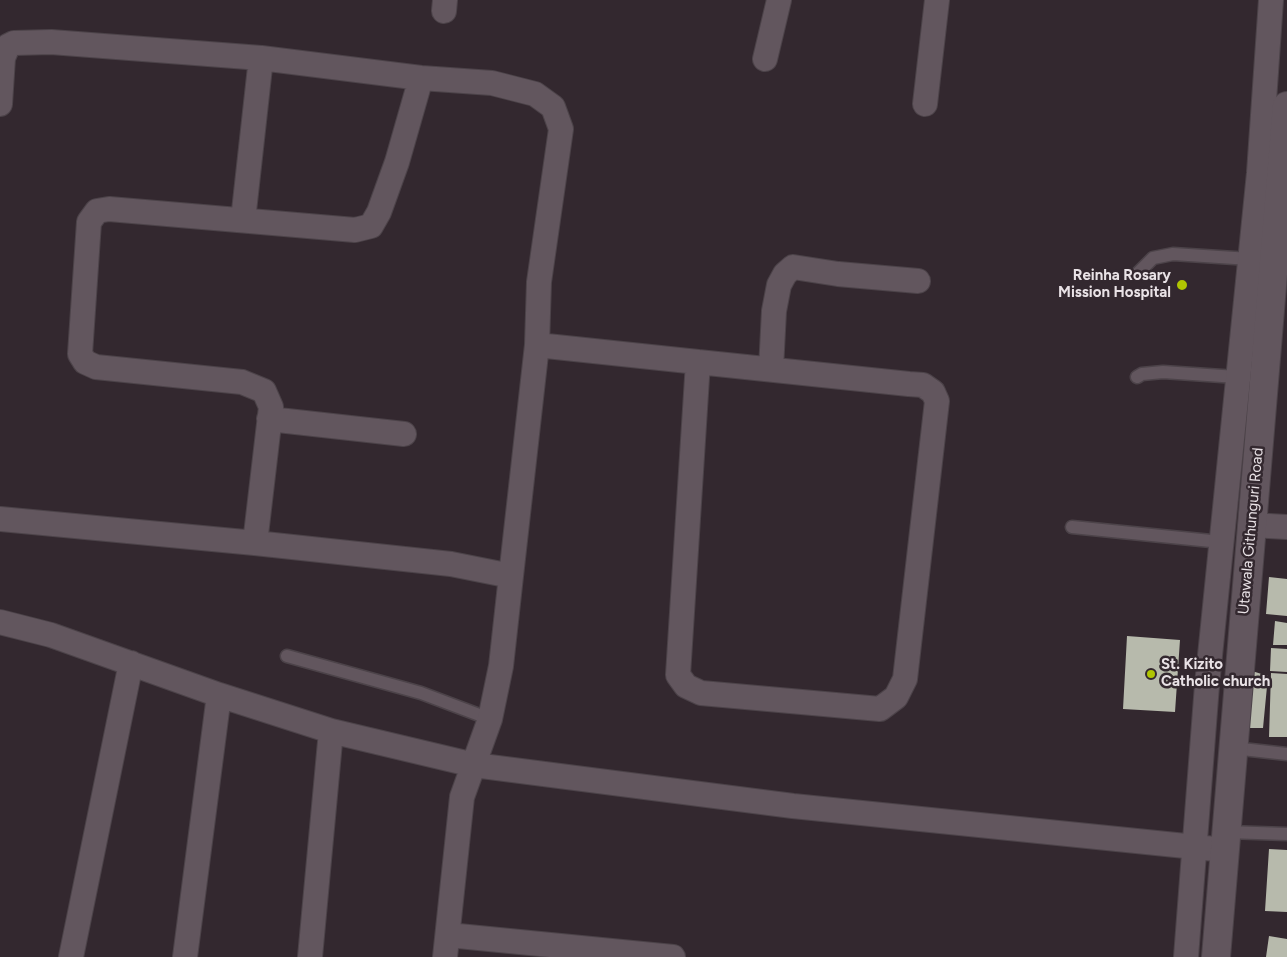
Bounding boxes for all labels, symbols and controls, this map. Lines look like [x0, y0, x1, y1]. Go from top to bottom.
place label: Reinha Rosary Mission Hospital [1058, 267, 1171, 302]
marker: Reinha Rosary Mission Hospital [1175, 278, 1189, 292]
street label: Utawala Githunguri Road [1235, 447, 1267, 615]
place label: St. Kizito Catholic church [1161, 656, 1270, 691]
marker: St. Kizito Catholic church [1145, 668, 1157, 680]

